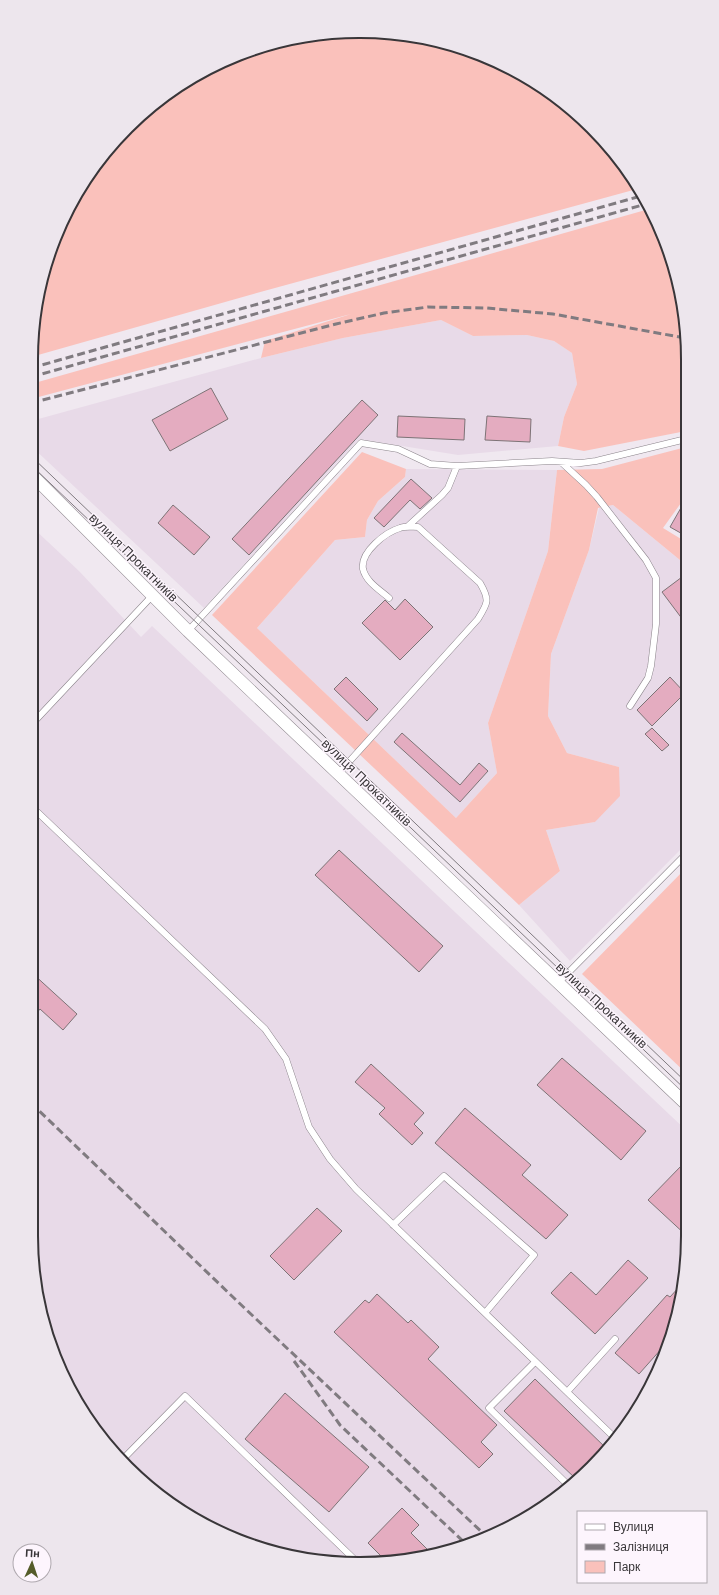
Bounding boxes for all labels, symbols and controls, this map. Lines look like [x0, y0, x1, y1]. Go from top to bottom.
street label: вулиця Прокатників [86, 510, 181, 605]
street label: вулиця Прокатників [319, 736, 415, 829]
street label: вулиця Прокатників [553, 959, 650, 1052]
legend [577, 1511, 707, 1583]
text: Вулиця [613, 1520, 654, 1534]
text: Залізниця [613, 1540, 669, 1554]
north arrow [12, 1543, 52, 1583]
text: Пн [25, 1547, 40, 1560]
text: Парк [613, 1560, 641, 1574]

